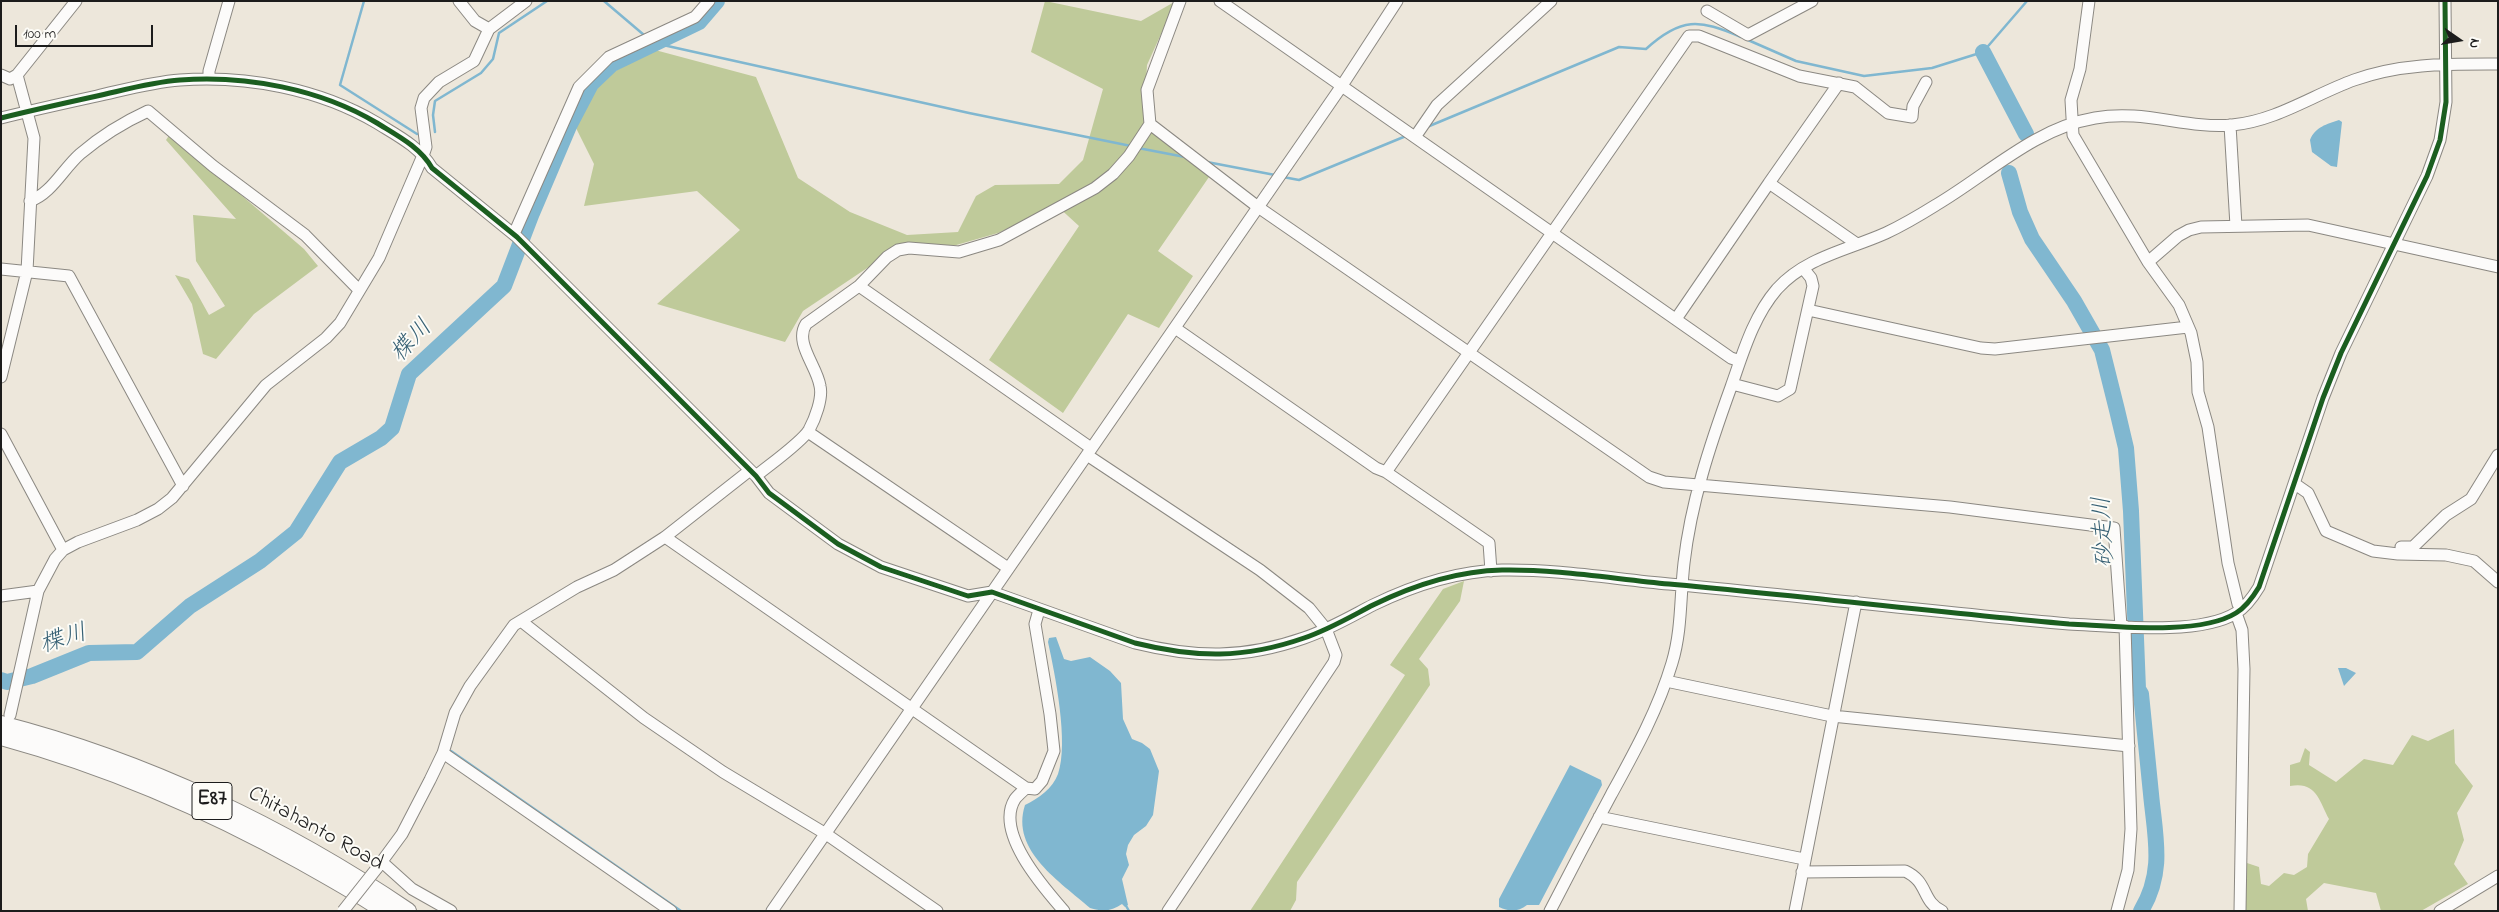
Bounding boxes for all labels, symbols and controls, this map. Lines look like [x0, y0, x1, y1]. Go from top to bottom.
scale bar [18, 15, 155, 47]
north arrow [2434, 15, 2484, 65]
text: 100 m [23, 23, 56, 45]
text: N [2463, 37, 2485, 50]
water label: 楪川 [386, 315, 440, 369]
water label: 砂走川 [2090, 495, 2122, 569]
water label: 楪川 [37, 620, 91, 662]
road number: E87 [192, 782, 232, 819]
street label: Chitahanto Road [243, 782, 387, 878]

